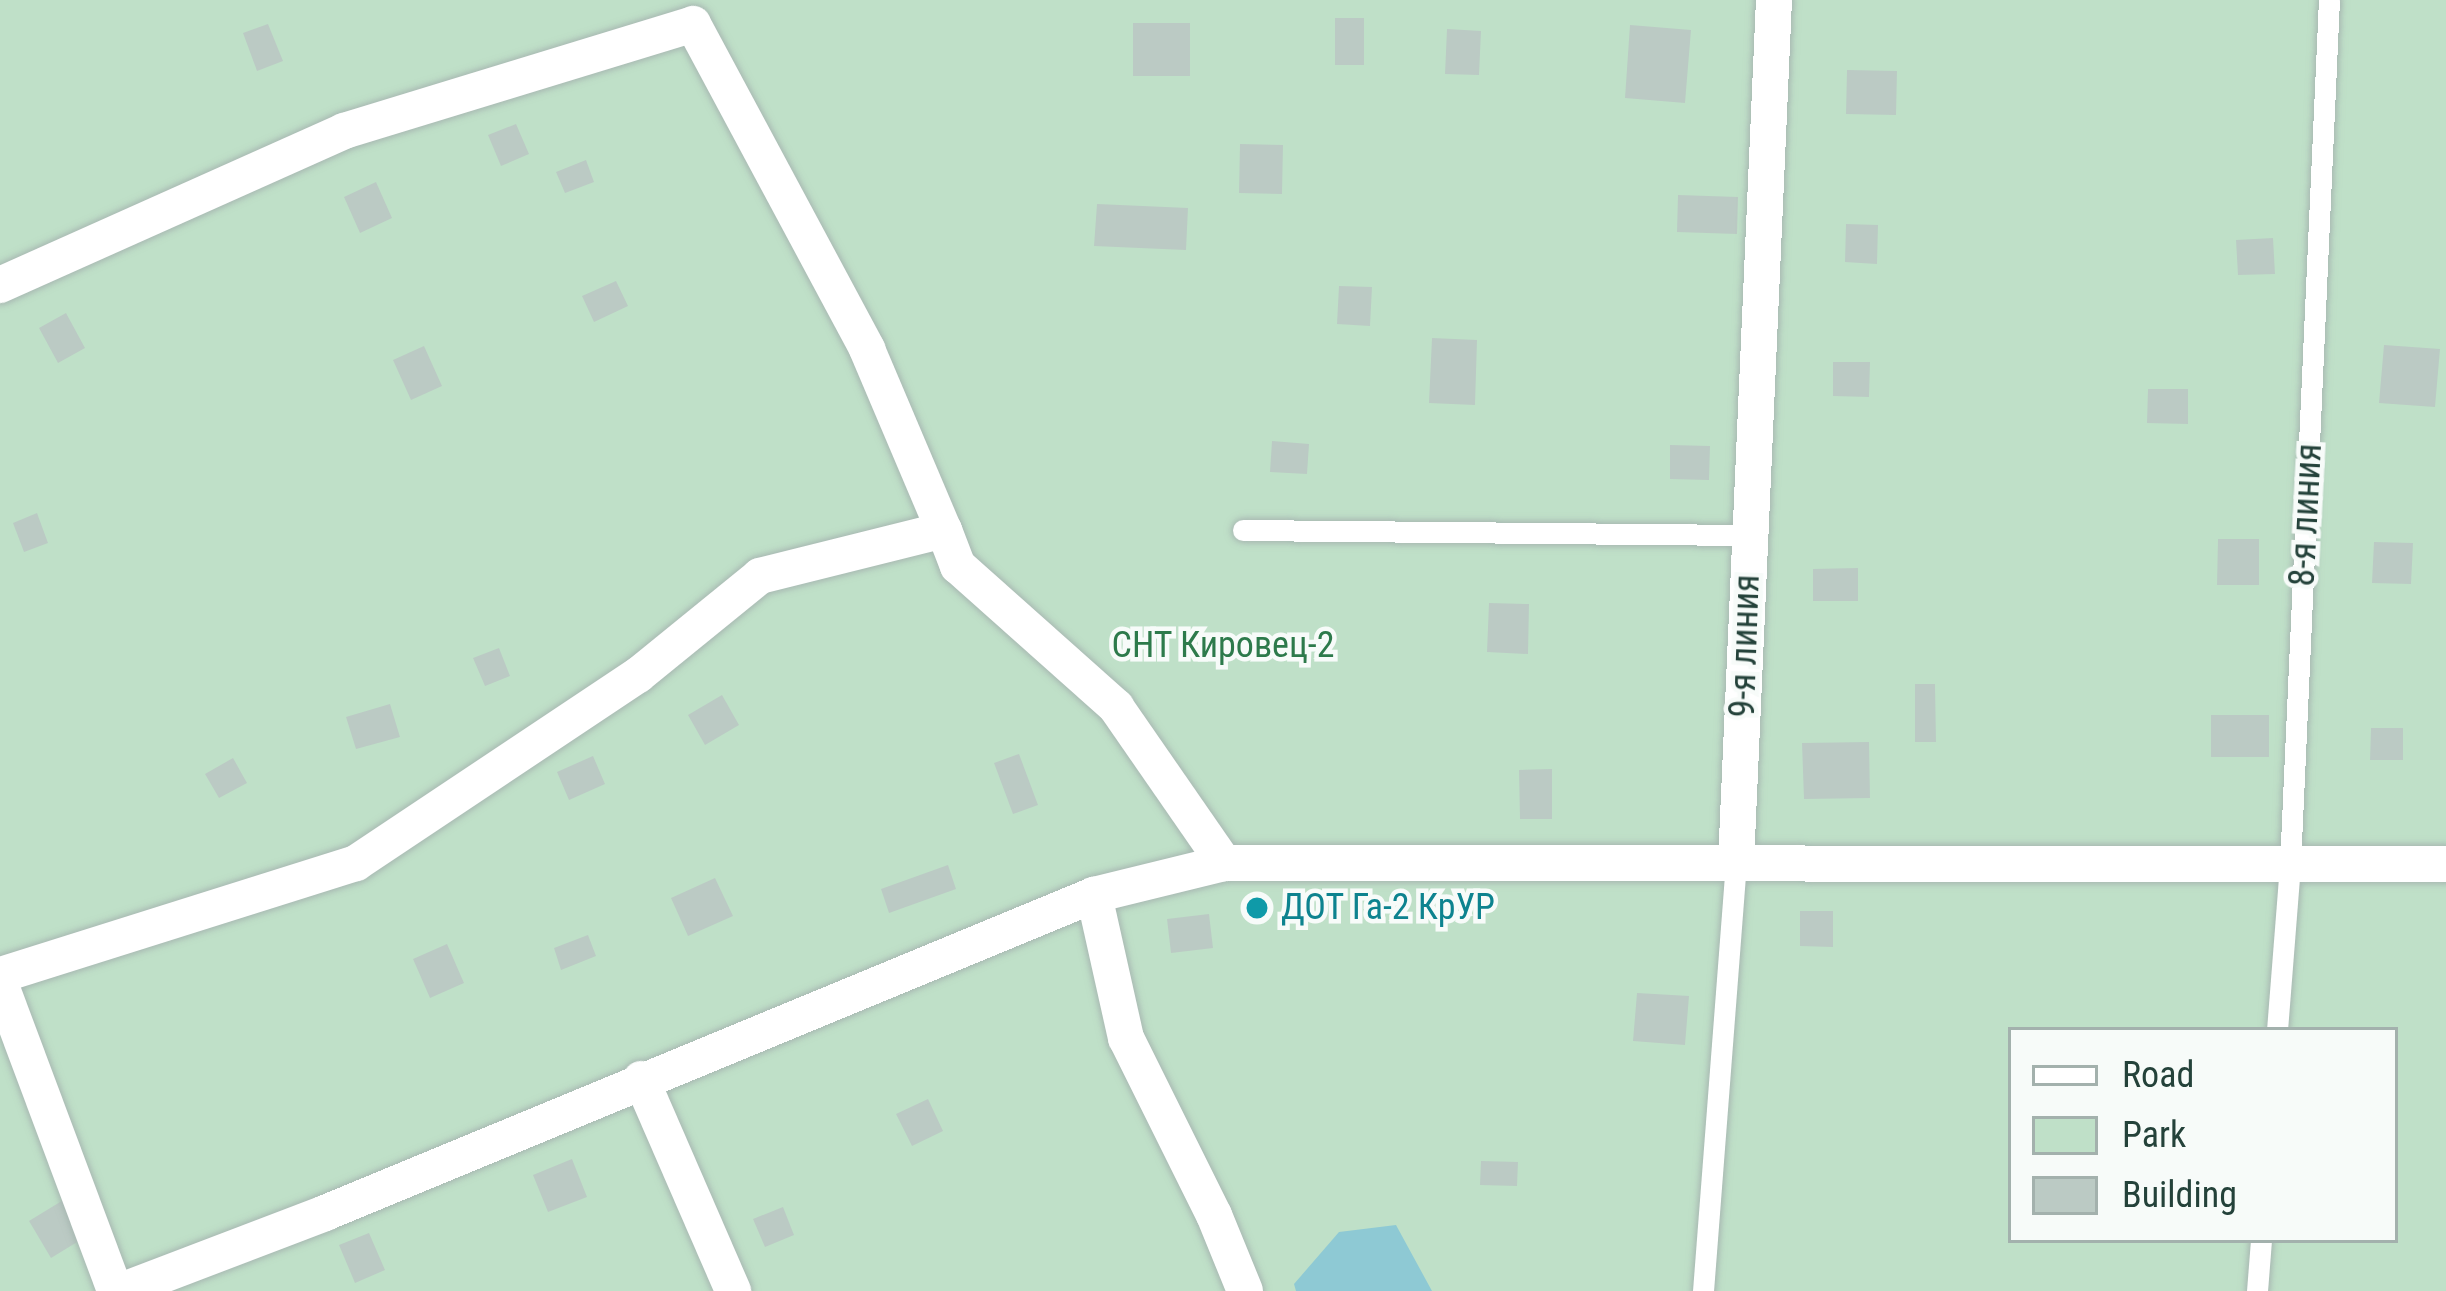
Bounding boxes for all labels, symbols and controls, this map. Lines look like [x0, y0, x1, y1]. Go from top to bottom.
street label: 8-я линия [2281, 442, 2331, 588]
street label: 9-я линия [1721, 574, 1769, 718]
park label: СНТ Кировец-2 [1111, 624, 1335, 668]
place label: ДОТ Га-2 КрУР [1281, 886, 1496, 930]
marker: ДОТ Га-2 КрУР [1244, 895, 1270, 921]
legend [2008, 1027, 2398, 1243]
text: Road [2122, 1054, 2194, 1096]
text: Park [2122, 1114, 2186, 1156]
text: Building [2122, 1174, 2237, 1216]

